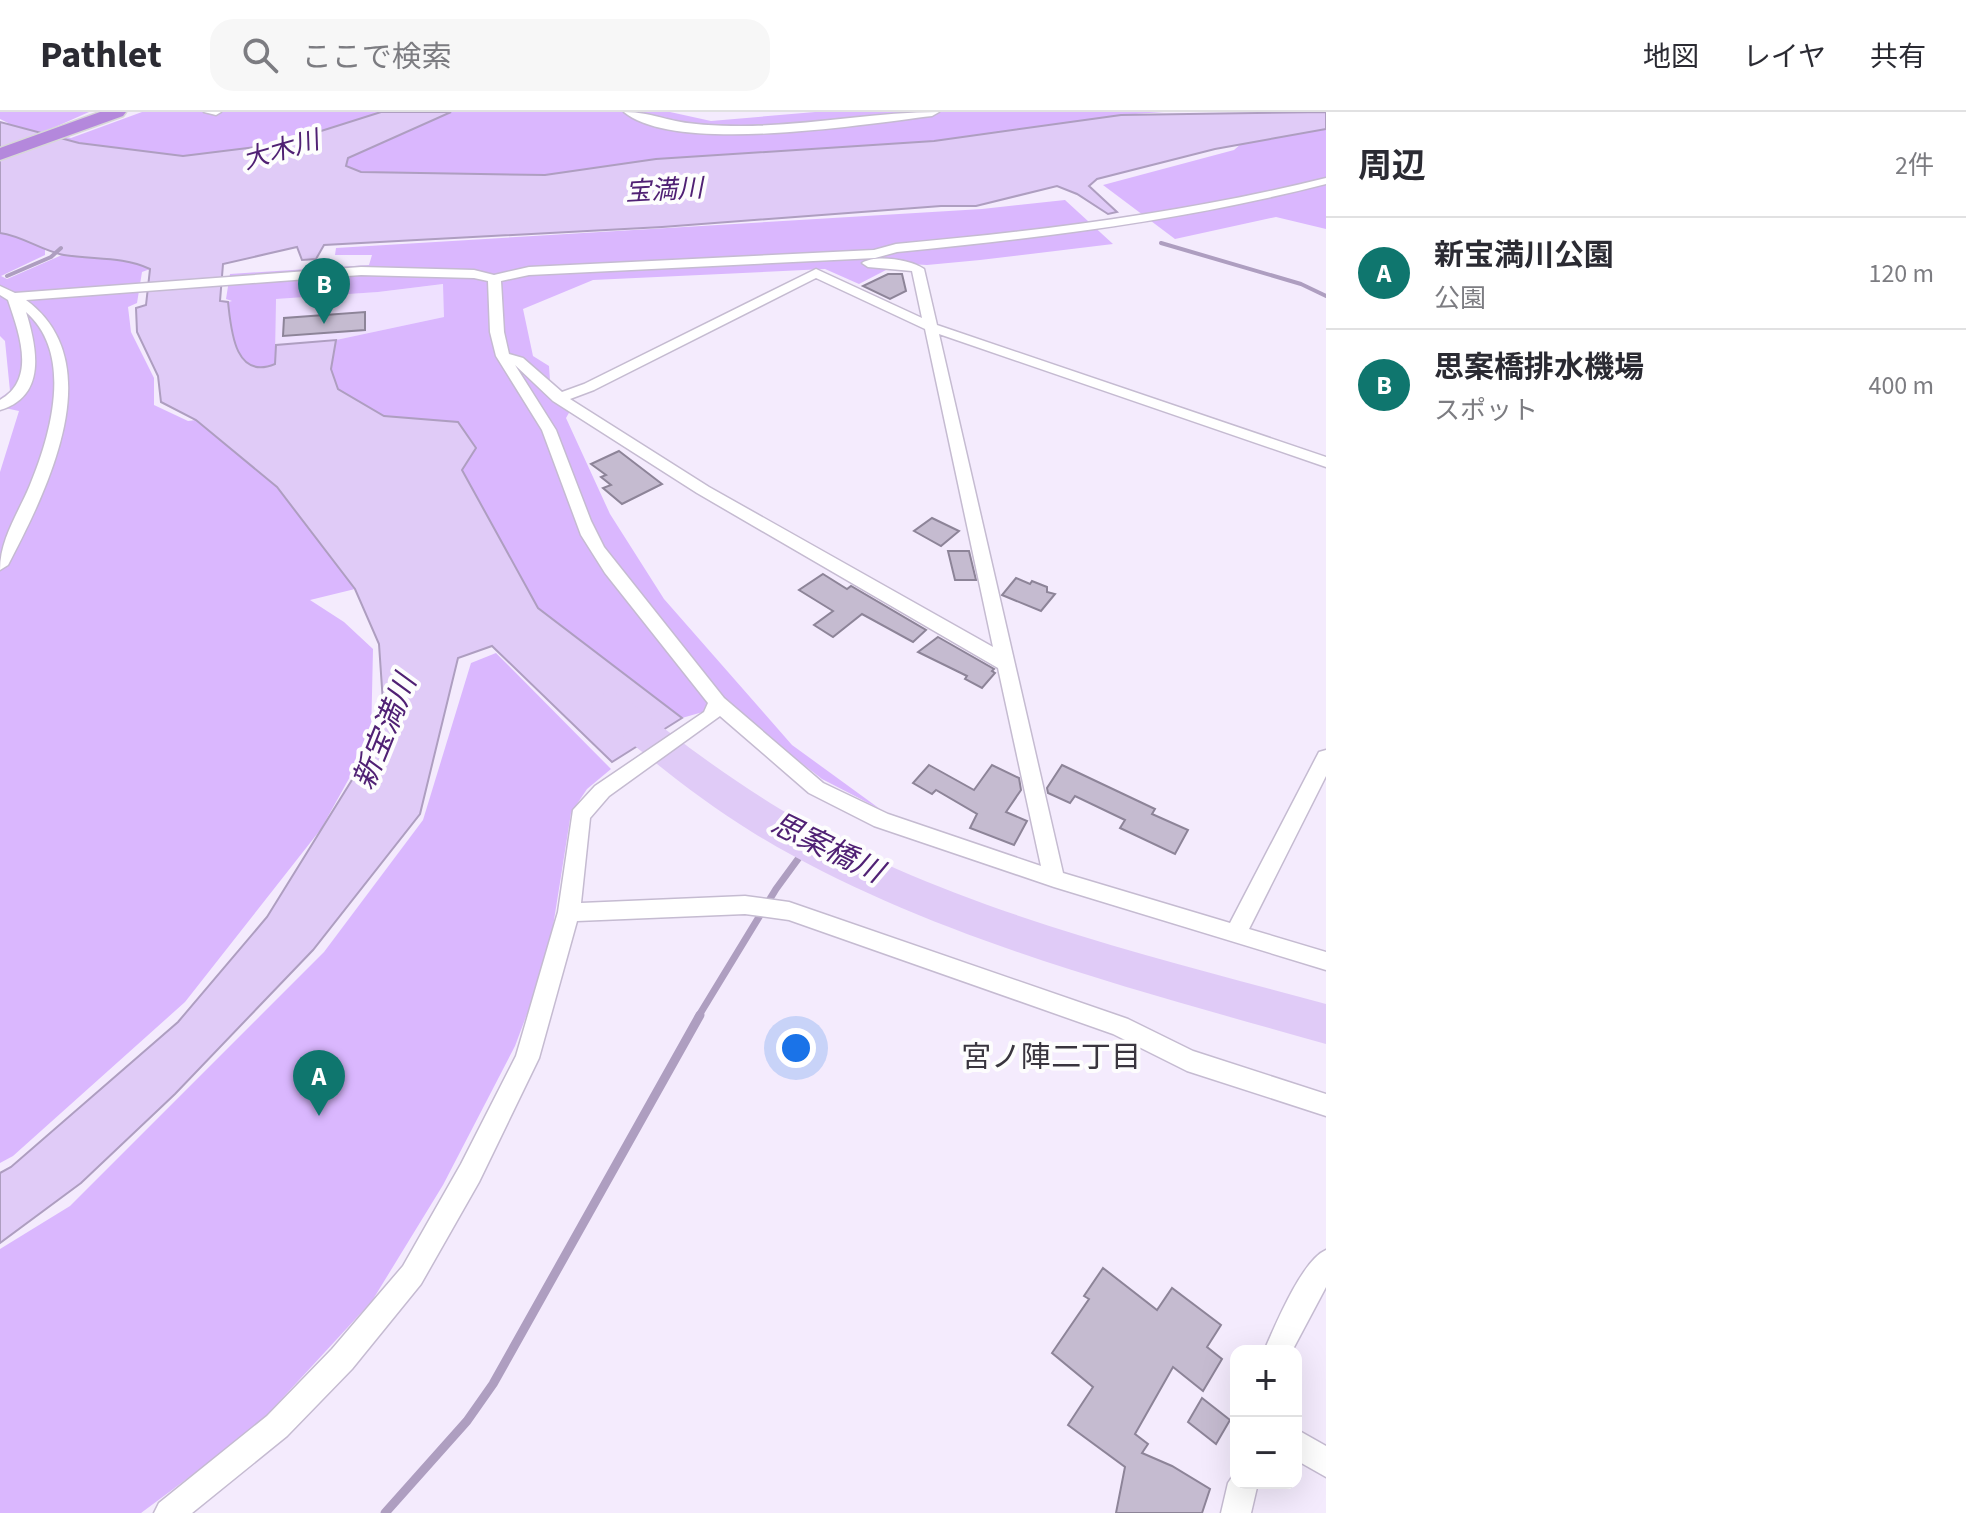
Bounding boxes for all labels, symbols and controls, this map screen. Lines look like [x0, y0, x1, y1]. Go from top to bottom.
search box [210, 19, 770, 91]
text: Pathlet [40, 28, 162, 82]
icon: search [238, 33, 282, 77]
text: ここで検索 [302, 36, 452, 79]
text: 地図 [1643, 37, 1699, 77]
text: レイヤ [1743, 37, 1826, 77]
text: 共有 [1870, 37, 1926, 77]
water label: 大木川 [238, 121, 326, 179]
text: 周辺 [1358, 142, 1426, 191]
text: 2件 [1895, 147, 1934, 184]
water label: 宝満川 [624, 169, 707, 211]
text: 新宝満川公園 [1434, 234, 1614, 277]
text: A [1377, 255, 1391, 292]
text: 120 m [1868, 255, 1934, 292]
pin: B [298, 258, 350, 324]
text: 公園 [1434, 280, 1486, 317]
text: 思案橋排水機場 [1434, 346, 1644, 389]
text: B [1376, 367, 1392, 404]
text: 400 m [1868, 367, 1934, 404]
text: スポット [1434, 392, 1538, 429]
water label: 新宝満川 [343, 666, 429, 796]
water label: 思案橋川 [764, 802, 893, 895]
your location [776, 1028, 816, 1068]
district label: 宮ノ陣二丁目 [961, 1036, 1141, 1079]
pin: A [293, 1050, 345, 1116]
map controls [1230, 1345, 1302, 1489]
button: + [1230, 1345, 1302, 1417]
button: − [1230, 1417, 1302, 1489]

